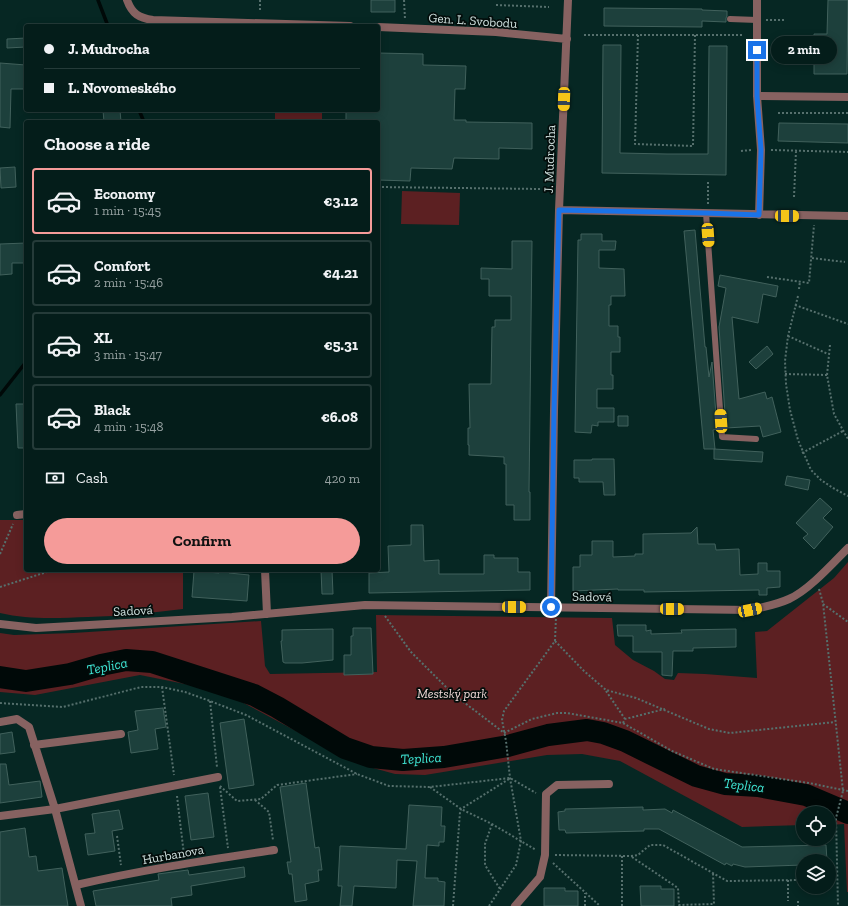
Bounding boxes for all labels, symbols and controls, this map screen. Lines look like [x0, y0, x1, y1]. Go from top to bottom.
street label: Gen. L. Svobodu [428, 10, 519, 31]
callout: 2 min [771, 36, 837, 64]
text: J. Mudrocha [68, 40, 150, 58]
route end [748, 41, 766, 59]
text: 2 min [788, 42, 820, 57]
text: L. Novomeského [68, 79, 176, 97]
car [558, 87, 570, 111]
street label: J. Mudrocha [541, 124, 558, 194]
text: Choose a ride [44, 133, 150, 155]
icon: car [46, 183, 82, 219]
text: Economy [94, 185, 155, 203]
text: €3.12 [324, 192, 358, 210]
text: 1 min · 15:45 [94, 203, 161, 218]
car [775, 210, 799, 222]
car [701, 223, 715, 247]
icon: car [46, 255, 82, 291]
text: Comfort [94, 257, 150, 275]
text: €4.21 [323, 264, 358, 282]
text: 2 min · 15:46 [94, 275, 163, 290]
icon: car [46, 327, 82, 363]
text: XL [94, 329, 112, 347]
text: €5.31 [324, 336, 358, 354]
text: 3 min · 15:47 [94, 347, 162, 362]
icon: car [46, 399, 82, 435]
text: Black [94, 401, 131, 419]
text: €6.08 [321, 408, 358, 426]
car [714, 409, 728, 433]
text: 4 min · 15:48 [94, 419, 164, 434]
icon: cash [44, 467, 66, 489]
text: Cash [76, 469, 108, 487]
text: 420 m [325, 471, 360, 486]
button: Confirm [44, 518, 360, 564]
street label: Sadová [572, 589, 613, 604]
route start [542, 598, 560, 616]
car [502, 601, 526, 613]
street label: Sadová [113, 602, 154, 619]
car [737, 602, 763, 618]
car [660, 603, 684, 615]
water label: Teplica [85, 654, 129, 679]
park label: Mestský park [417, 686, 487, 701]
water label: Teplica [400, 749, 442, 768]
water label: Teplica [722, 775, 765, 796]
map controls [796, 806, 836, 894]
button: locate [796, 806, 836, 846]
street label: Hurbanova [141, 842, 206, 867]
button: layers [796, 854, 836, 894]

